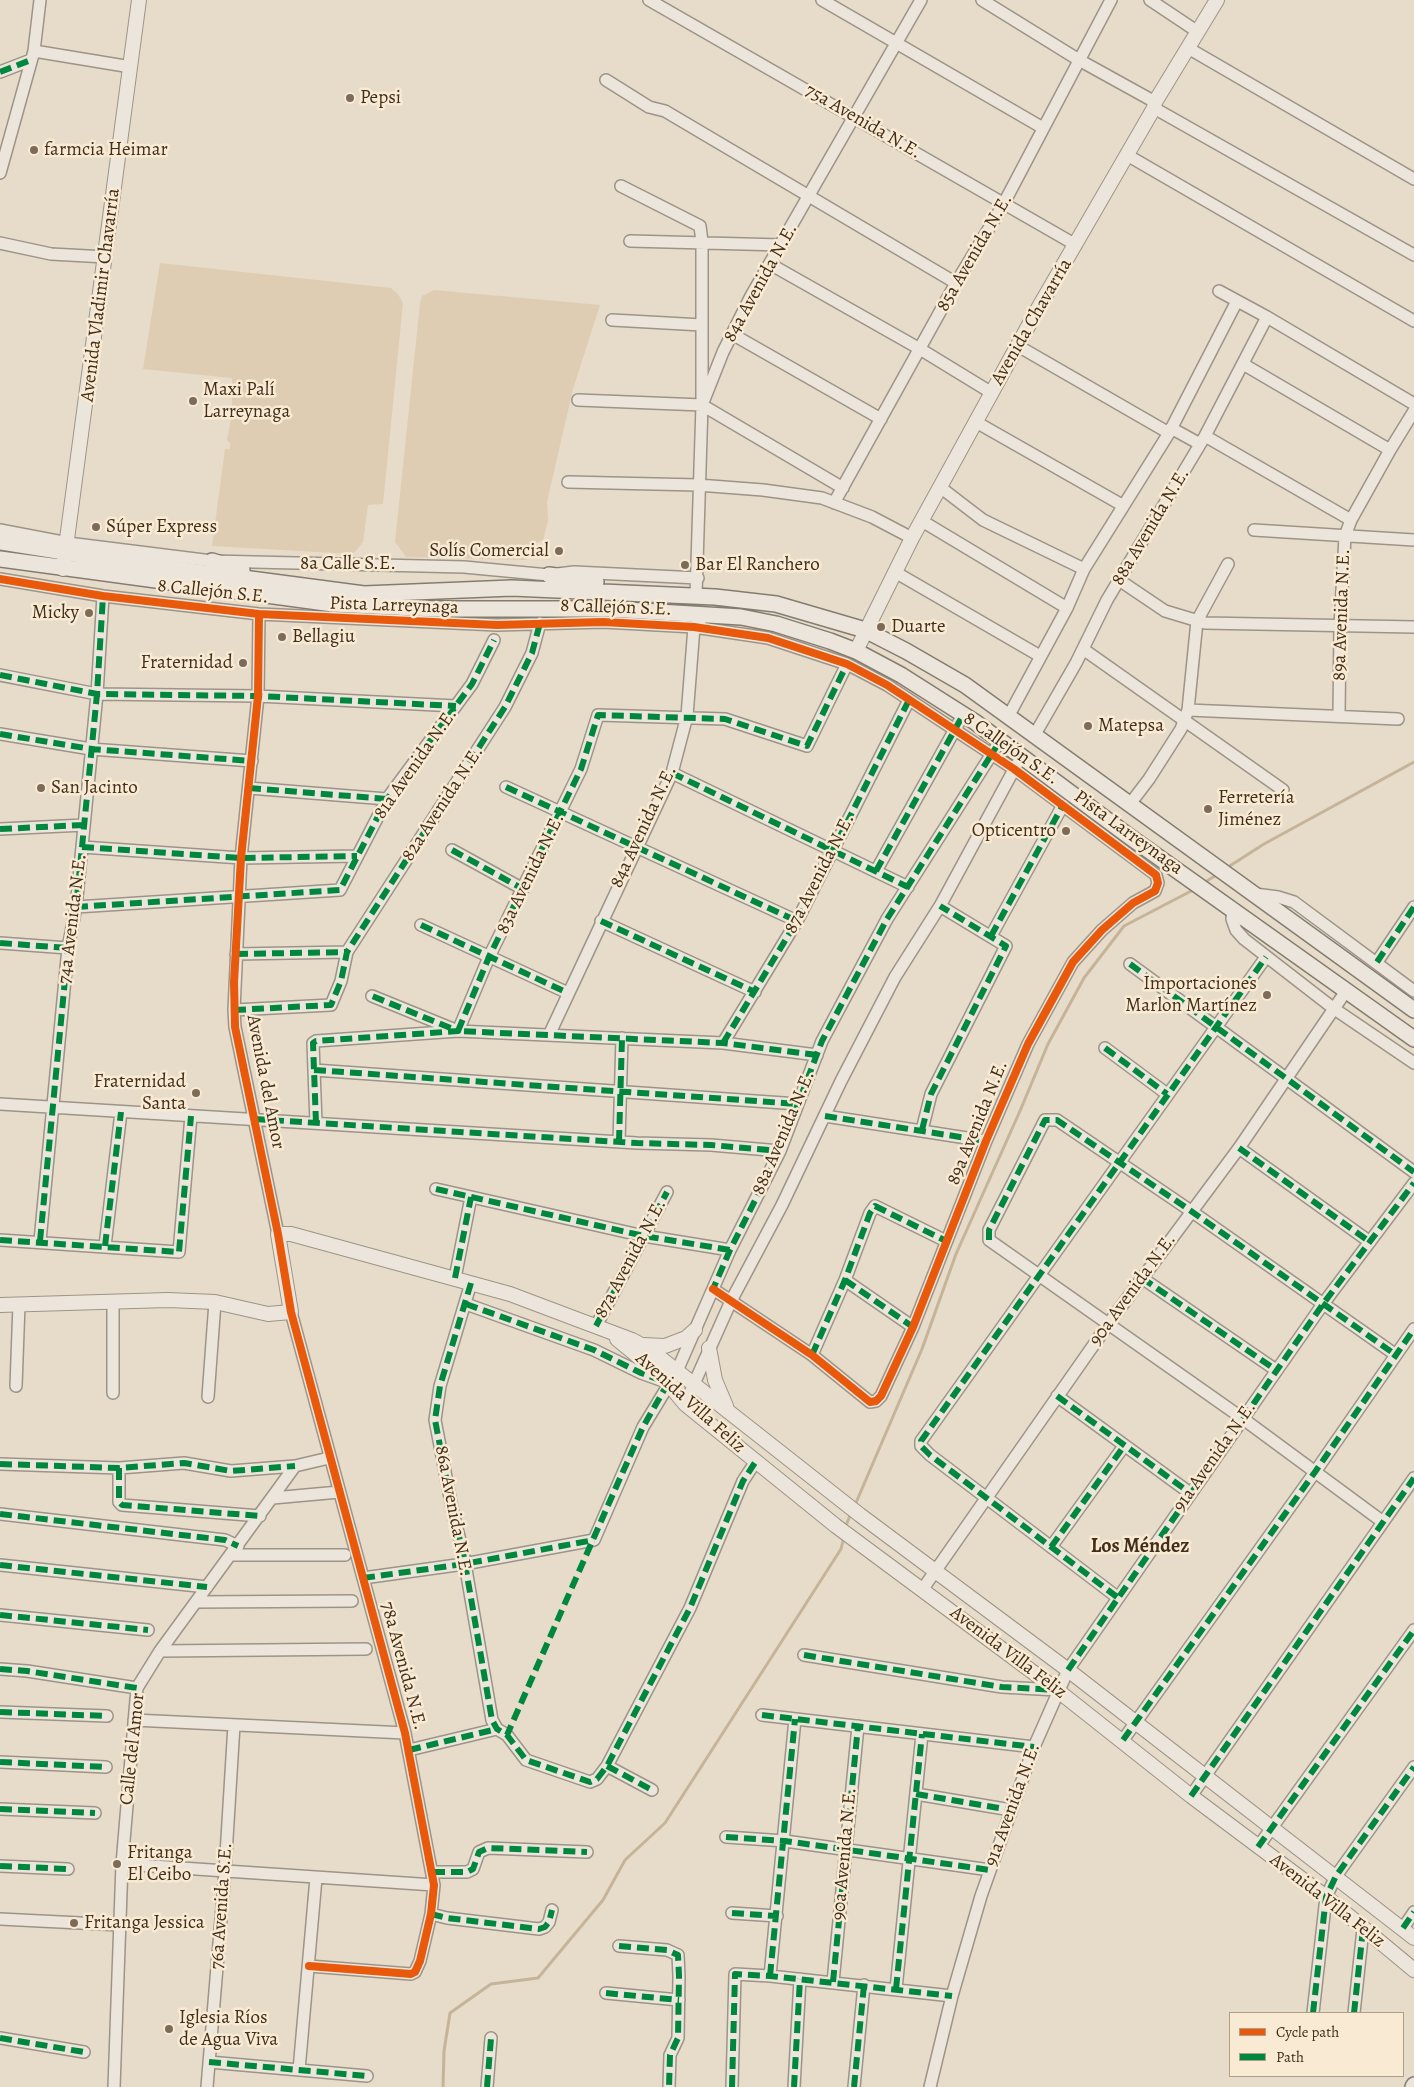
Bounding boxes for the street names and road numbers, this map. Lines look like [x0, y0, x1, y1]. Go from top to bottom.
street label: 75a Avenida N.E. [801, 79, 925, 165]
street label: Avenida Vladimir Chavarría [77, 187, 125, 403]
street label: 85a Avenida N.E. [932, 190, 1018, 316]
street label: 84a Avenida N.E. [719, 220, 803, 346]
street label: Avenida Chavarría [987, 255, 1077, 389]
street label: 88a Avenida N.E. [1107, 464, 1195, 590]
street label: 89a Avenida N.E. [1328, 548, 1356, 682]
street label: 8a Calle S.E. [300, 553, 396, 575]
street label: 8 Callejón S.E. [156, 575, 270, 609]
street label: Pista Larreynaga [329, 592, 459, 620]
street label: 8 Callejón S.E. [560, 595, 672, 621]
street label: 81a Avenida N.E. [369, 704, 463, 824]
street label: 8 Callejón S.E. [959, 708, 1063, 790]
street label: 82a Avenida N.E. [397, 742, 489, 866]
street label: 84a Avenida N.E. [606, 762, 682, 892]
street label: Pista Larreynaga [1069, 786, 1187, 880]
street label: 83a Avenida N.E. [492, 810, 570, 938]
street label: 87a Avenida N.E. [780, 810, 860, 938]
street label: 74a Avenida N.E. [54, 853, 92, 985]
street label: Avenida del Amor [241, 1013, 289, 1151]
street label: 89a Avenida N.E. [943, 1057, 1013, 1189]
street label: 88a Avenida N.E. [748, 1067, 820, 1199]
street label: 87a Avenida N.E. [590, 1196, 672, 1322]
street label: 90a Avenida N.E. [1085, 1229, 1181, 1351]
street label: Avenida Villa Feliz [630, 1348, 750, 1458]
street label: 91a Avenida N.E. [1168, 1397, 1262, 1517]
street label: 86a Avenida N.E. [429, 1444, 477, 1578]
street label: 78a Avenida N.E. [375, 1599, 431, 1733]
street label: Avenida Villa Feliz [945, 1602, 1071, 1704]
street label: Calle del Amor [116, 1692, 150, 1806]
street label: 91a Avenida N.E. [980, 1740, 1046, 1870]
street label: 90a Avenida N.E. [828, 1787, 862, 1921]
street label: 76a Avenida S.E. [206, 1842, 238, 1970]
street label: Avenida Villa Feliz [1265, 1849, 1389, 1953]

